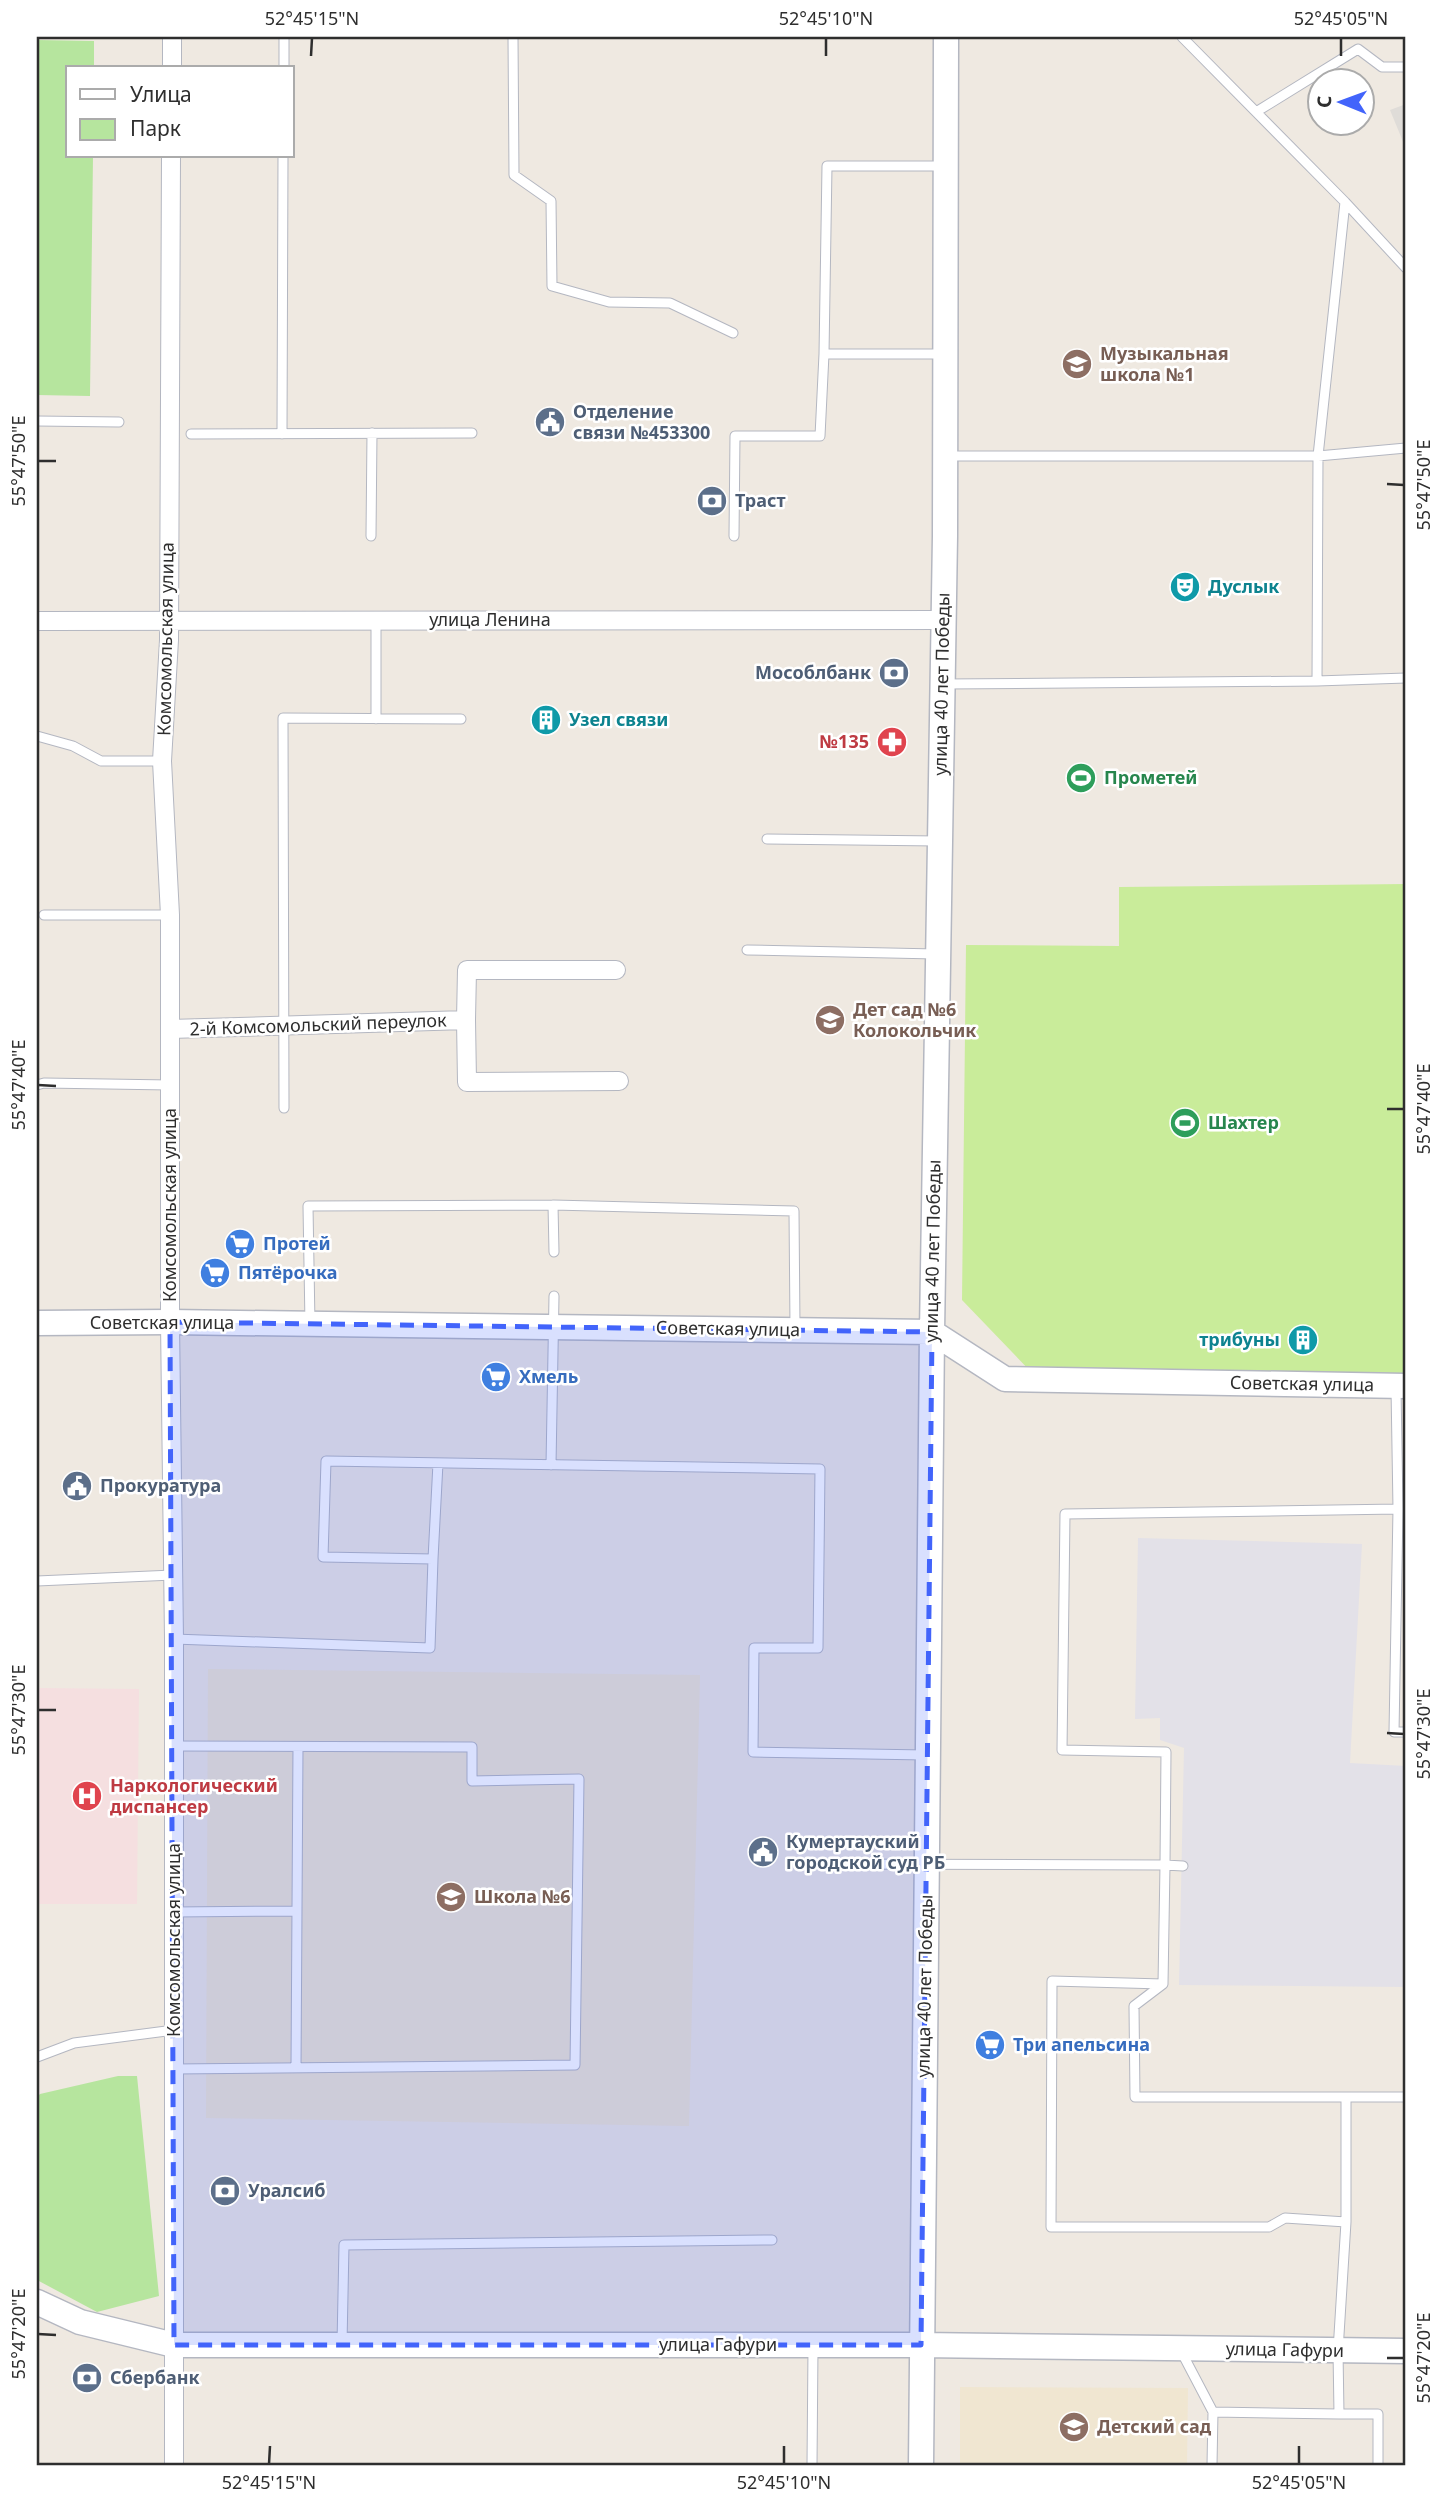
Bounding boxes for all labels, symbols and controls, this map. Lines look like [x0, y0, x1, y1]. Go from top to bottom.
text: 52°45'15"N [265, 6, 359, 30]
text: 52°45'10"N [779, 6, 873, 30]
text: 52°45'05"N [1294, 6, 1388, 30]
legend [66, 66, 294, 158]
north arrow [1306, 66, 1376, 136]
text: Улица [130, 80, 192, 108]
text: С [1311, 95, 1337, 108]
text: Парк [130, 114, 181, 142]
place label: Музыкальная школа №1 [1100, 341, 1229, 386]
school or university icon: Музыкальная школа №1 [1060, 347, 1094, 381]
place label: Отделение связи №453300 [573, 399, 710, 444]
public building icon: Отделение связи №453300 [533, 405, 567, 439]
text: 55°47'50"E [6, 416, 30, 506]
text: 55°47'50"E [1411, 440, 1435, 530]
bank icon: Траст [695, 484, 729, 518]
place label: Траст [735, 488, 786, 512]
street label: Комсомольская улица [151, 542, 179, 736]
theatre icon: Дуслык [1168, 570, 1202, 604]
place label: Дуслык [1208, 574, 1279, 598]
street label: улица 40 лет Победы [927, 592, 955, 776]
street label: улица Ленина [429, 607, 551, 631]
bank icon: Мособлбанк [877, 656, 911, 690]
place label: Мособлбанк [755, 660, 871, 684]
building icon: Узел связи [529, 703, 563, 737]
place label: Узел связи [569, 707, 668, 731]
pharmacy icon: №135 [875, 725, 909, 759]
place label: №135 [820, 729, 869, 753]
sports icon: Прометей [1064, 761, 1098, 795]
place label: Прометей [1104, 765, 1197, 789]
place label: Дет сад №6 Колокольчик [853, 997, 976, 1042]
school or university icon: Дет сад №6 Колокольчик [813, 1003, 847, 1037]
street label: 2-й Комсомольский переулок [189, 1008, 447, 1040]
text: 55°47'40"E [6, 1040, 30, 1130]
text: 55°47'40"E [1411, 1064, 1435, 1154]
sports icon: Шахтер [1168, 1106, 1202, 1140]
street label: Комсомольская улица [157, 1108, 181, 1302]
place label: Шахтер [1208, 1110, 1279, 1134]
street label: улица 40 лет Победы [918, 1159, 946, 1343]
supermarket icon: Протей [223, 1227, 257, 1261]
place label: Протей [263, 1231, 331, 1255]
supermarket icon: Пятёрочка [198, 1256, 232, 1290]
place label: Пятёрочка [238, 1260, 337, 1284]
street label: Советская улица [90, 1310, 234, 1334]
street label: Советская улица [656, 1315, 800, 1341]
building icon: трибуны [1286, 1323, 1320, 1357]
place label: трибуны [1199, 1327, 1280, 1351]
supermarket icon: Хмель [479, 1360, 513, 1394]
place label: Хмель [519, 1364, 578, 1388]
street label: Советская улица [1230, 1370, 1374, 1396]
public building icon: Прокуратура [60, 1469, 94, 1503]
place label: Прокуратура [100, 1473, 221, 1497]
text: 55°47'30"E [6, 1665, 30, 1755]
text: 55°47'30"E [1411, 1689, 1435, 1779]
place label: Наркологический диспансер [110, 1773, 278, 1818]
hospital icon: Наркологический диспансер [70, 1779, 104, 1813]
place label: Кумертауский городской суд РБ [786, 1829, 945, 1874]
public building icon: Кумертауский городской суд РБ [746, 1835, 780, 1869]
street label: Комсомольская улица [161, 1843, 185, 2037]
school or university icon: Школа №6 [434, 1880, 468, 1914]
place label: Школа №6 [474, 1884, 571, 1908]
street label: улица 40 лет Победы [910, 1894, 938, 2078]
supermarket icon: Три апельсина [973, 2028, 1007, 2062]
place label: Три апельсина [1013, 2032, 1150, 2056]
bank icon: Уралсиб [208, 2174, 242, 2208]
place label: Уралсиб [248, 2178, 326, 2202]
text: 55°47'20"E [6, 2289, 30, 2379]
text: 55°47'20"E [1411, 2313, 1435, 2403]
street label: улица Гафури [659, 2332, 777, 2356]
street label: улица Гафури [1226, 2336, 1344, 2362]
bank icon: Сбербанк [70, 2361, 104, 2395]
place label: Сбербанк [110, 2365, 200, 2389]
school or university icon: Детский сад [1057, 2410, 1091, 2444]
place label: Детский сад [1097, 2414, 1212, 2438]
text: 52°45'15"N [222, 2470, 316, 2494]
text: 52°45'10"N [737, 2470, 831, 2494]
text: 52°45'05"N [1252, 2470, 1346, 2494]

